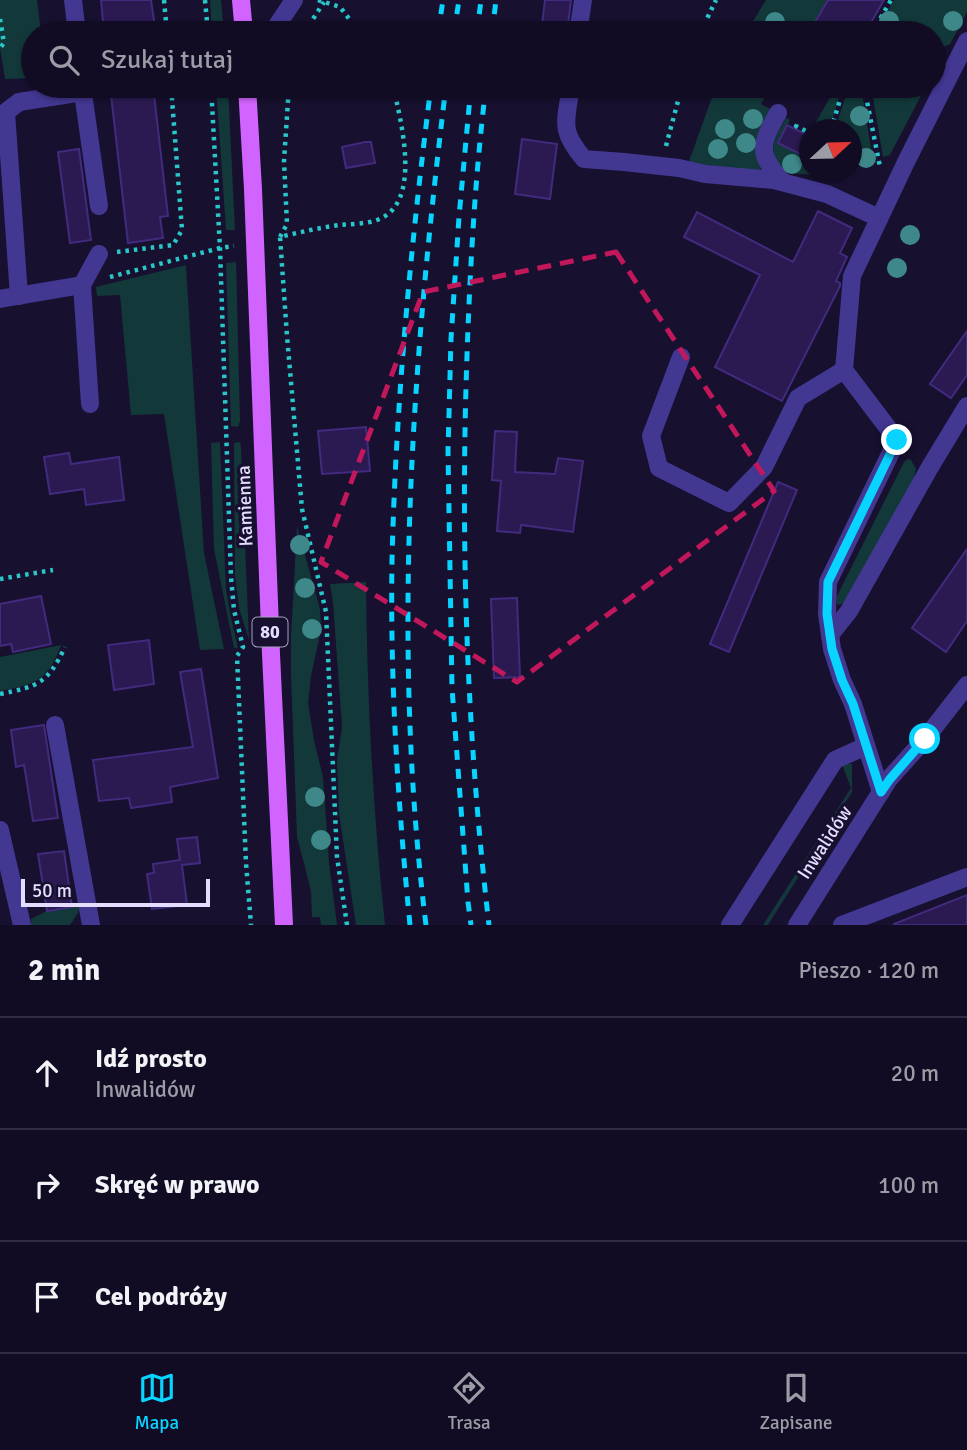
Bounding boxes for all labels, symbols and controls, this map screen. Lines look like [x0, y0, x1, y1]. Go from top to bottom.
search box [21, 21, 946, 98]
icon: search [45, 41, 83, 79]
text: Szukaj tutaj [101, 44, 233, 76]
north arrow [799, 119, 862, 182]
route end [881, 424, 912, 455]
street label: Kamienna [232, 465, 258, 547]
road number: 80 [252, 618, 288, 646]
route start [909, 723, 940, 754]
street label: Inwalidów [792, 801, 858, 884]
scale bar [21, 876, 210, 908]
text: 50 m [32, 879, 72, 903]
text: 2 min [28, 952, 100, 989]
text: Pieszo · 120 m [798, 956, 939, 985]
text: Idź prosto [95, 1043, 207, 1075]
icon: ahead [28, 1054, 66, 1092]
text: 20 m [891, 1059, 939, 1088]
text: Inwalidów [95, 1075, 195, 1104]
icon: right [28, 1166, 66, 1204]
text: Skręć w prawo [95, 1169, 260, 1201]
text: 100 m [878, 1171, 939, 1200]
icon: arrive [28, 1278, 66, 1316]
text: Cel podróży [95, 1281, 227, 1313]
tab: Mapa [134, 1369, 179, 1435]
tab: Trasa [448, 1369, 491, 1435]
tab: Zapisane [760, 1369, 833, 1435]

